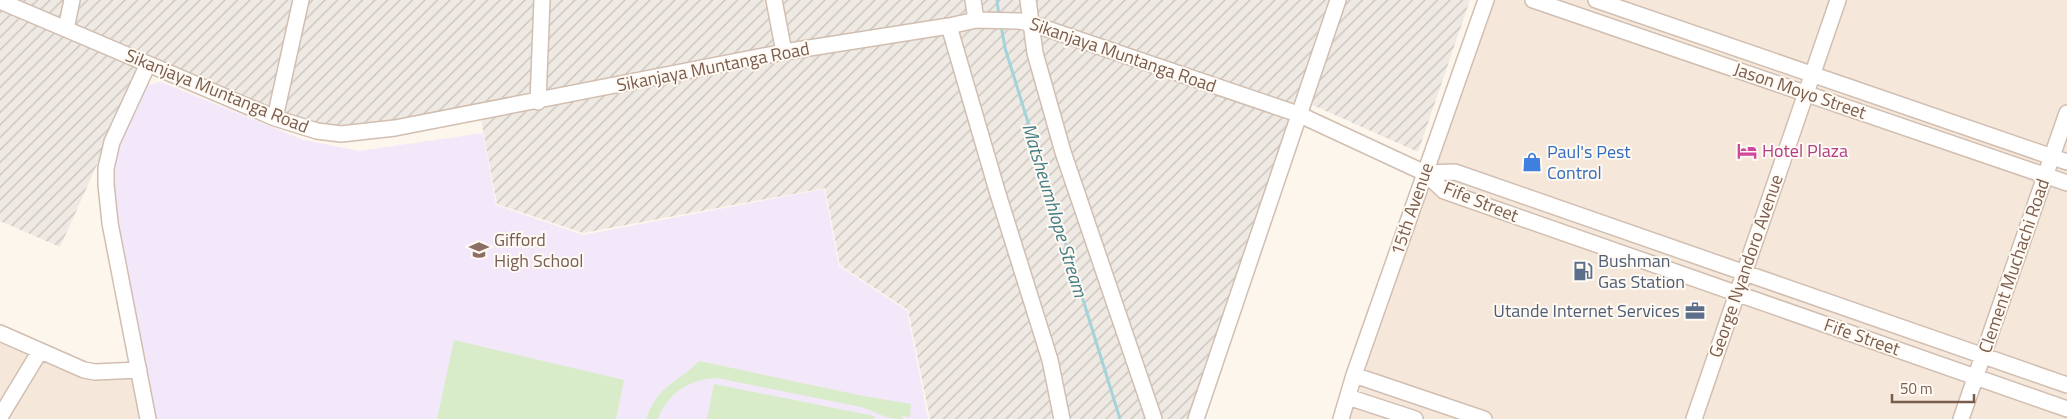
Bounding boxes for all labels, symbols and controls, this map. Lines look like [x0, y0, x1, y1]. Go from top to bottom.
street label: Sikanjaya Muntanga Road [1026, 10, 1220, 99]
street label: Sikanjaya Muntanga Road [614, 35, 812, 98]
street label: Sikanjaya Muntanga Road [121, 41, 313, 140]
street label: Jason Moyo Street [1730, 55, 1871, 126]
water label: Matsheumhlope Stream [1015, 119, 1096, 302]
place label: Hotel Plaza [1762, 137, 1848, 164]
place label: Paul's Pest Control [1547, 138, 1631, 186]
hotel icon: Hotel Plaza [1736, 140, 1758, 162]
shop icon: Paul's Pest Control [1521, 151, 1543, 173]
street label: 15th Avenue [1383, 159, 1440, 259]
street label: George Nyandoro Avenue [1701, 171, 1790, 361]
street label: Fife Street [1440, 174, 1523, 229]
street label: Clement Muchachi Road [1971, 175, 2056, 357]
place label: Gifford High School [494, 226, 583, 274]
school or university icon: Gifford High School [468, 239, 490, 261]
place label: Bushman Gas Station [1598, 247, 1685, 295]
fuel station icon: Bushman Gas Station [1572, 260, 1594, 282]
place label: Utande Internet Services [1493, 297, 1680, 324]
office icon: Utande Internet Services [1684, 300, 1706, 322]
street label: Fife Street [1821, 311, 1904, 362]
scale bar [1892, 372, 1974, 404]
text: 50 m [1900, 377, 1933, 400]

